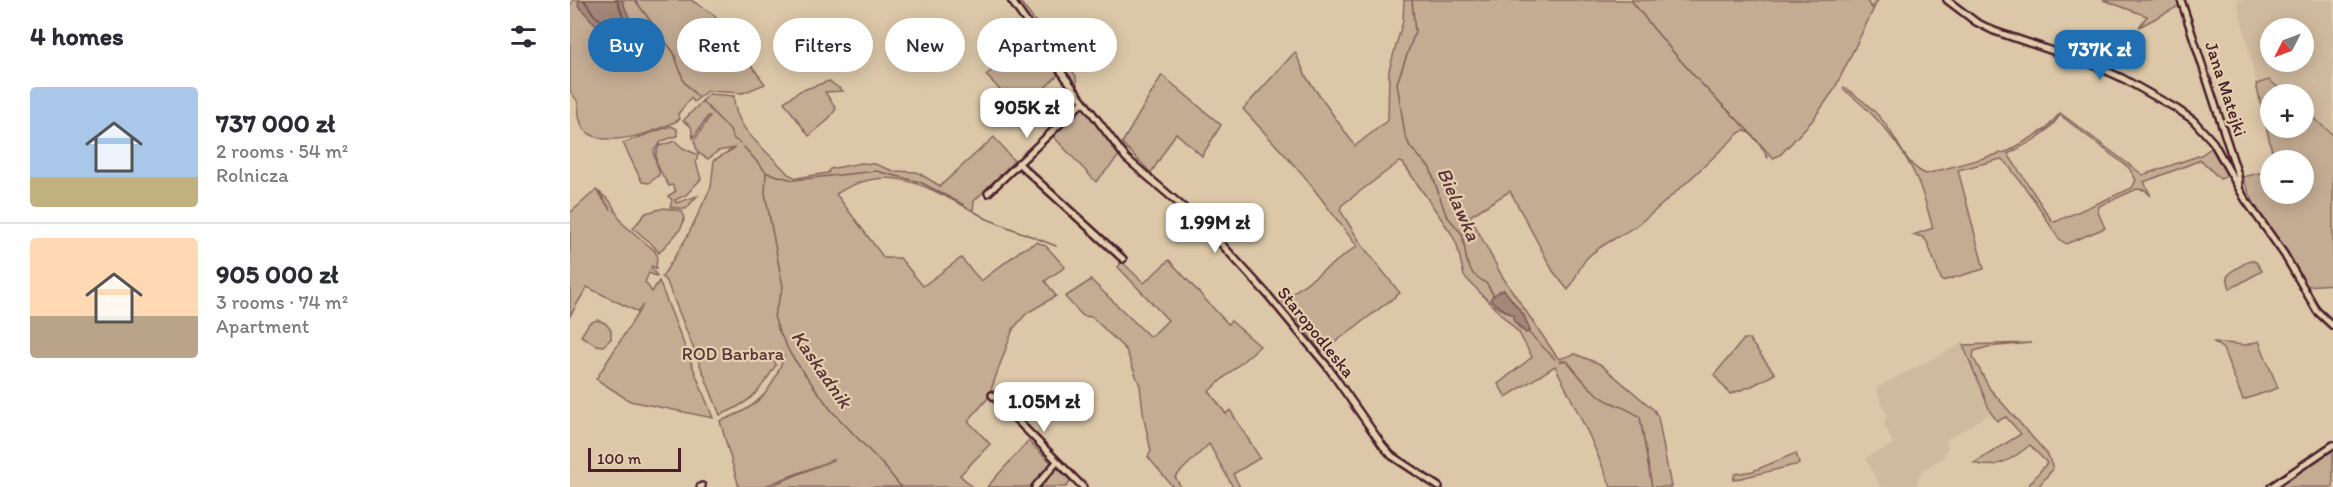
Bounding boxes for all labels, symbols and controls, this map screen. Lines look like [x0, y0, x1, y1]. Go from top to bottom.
chip: Buy [588, 18, 665, 72]
chip: Rent [677, 18, 761, 72]
chip: Filters [773, 18, 873, 72]
chip: New [885, 18, 965, 72]
chip: Apartment [977, 18, 1117, 72]
north arrow [2260, 18, 2314, 72]
map controls [2260, 18, 2314, 204]
text: 4 homes [30, 20, 124, 52]
icon: filters [507, 20, 540, 53]
pin: 737K zł [2045, 30, 2155, 81]
text: 737K zł [2068, 37, 2132, 61]
street label: Jana Matejki [2200, 39, 2252, 139]
button: + [2260, 84, 2314, 138]
pin: 905K zł [972, 88, 1082, 139]
text: 905K zł [994, 95, 1060, 119]
text: 737 000 zł [216, 107, 335, 139]
icon: home [78, 111, 150, 183]
text: 2 rooms · 54 m² [216, 139, 348, 163]
button: − [2260, 150, 2314, 204]
text: Rolnicza [216, 163, 289, 187]
water label: Bielawka [1432, 164, 1486, 245]
pin: 1.99M zł [1153, 203, 1277, 254]
text: 1.99M zł [1180, 210, 1250, 234]
text: 905 000 zł [216, 258, 339, 290]
icon: home [78, 262, 150, 334]
street label: Staropodleska [1273, 282, 1359, 382]
text: 3 rooms · 74 m² [216, 290, 348, 314]
text: Apartment [216, 314, 309, 338]
water label: Kaskadnik [786, 325, 859, 414]
park label: ROD Barbara [682, 343, 785, 365]
pin: 1.05M zł [982, 382, 1106, 433]
text: 1.05M zł [1008, 389, 1080, 413]
scale bar [588, 445, 681, 472]
text: 100 m [597, 449, 641, 468]

